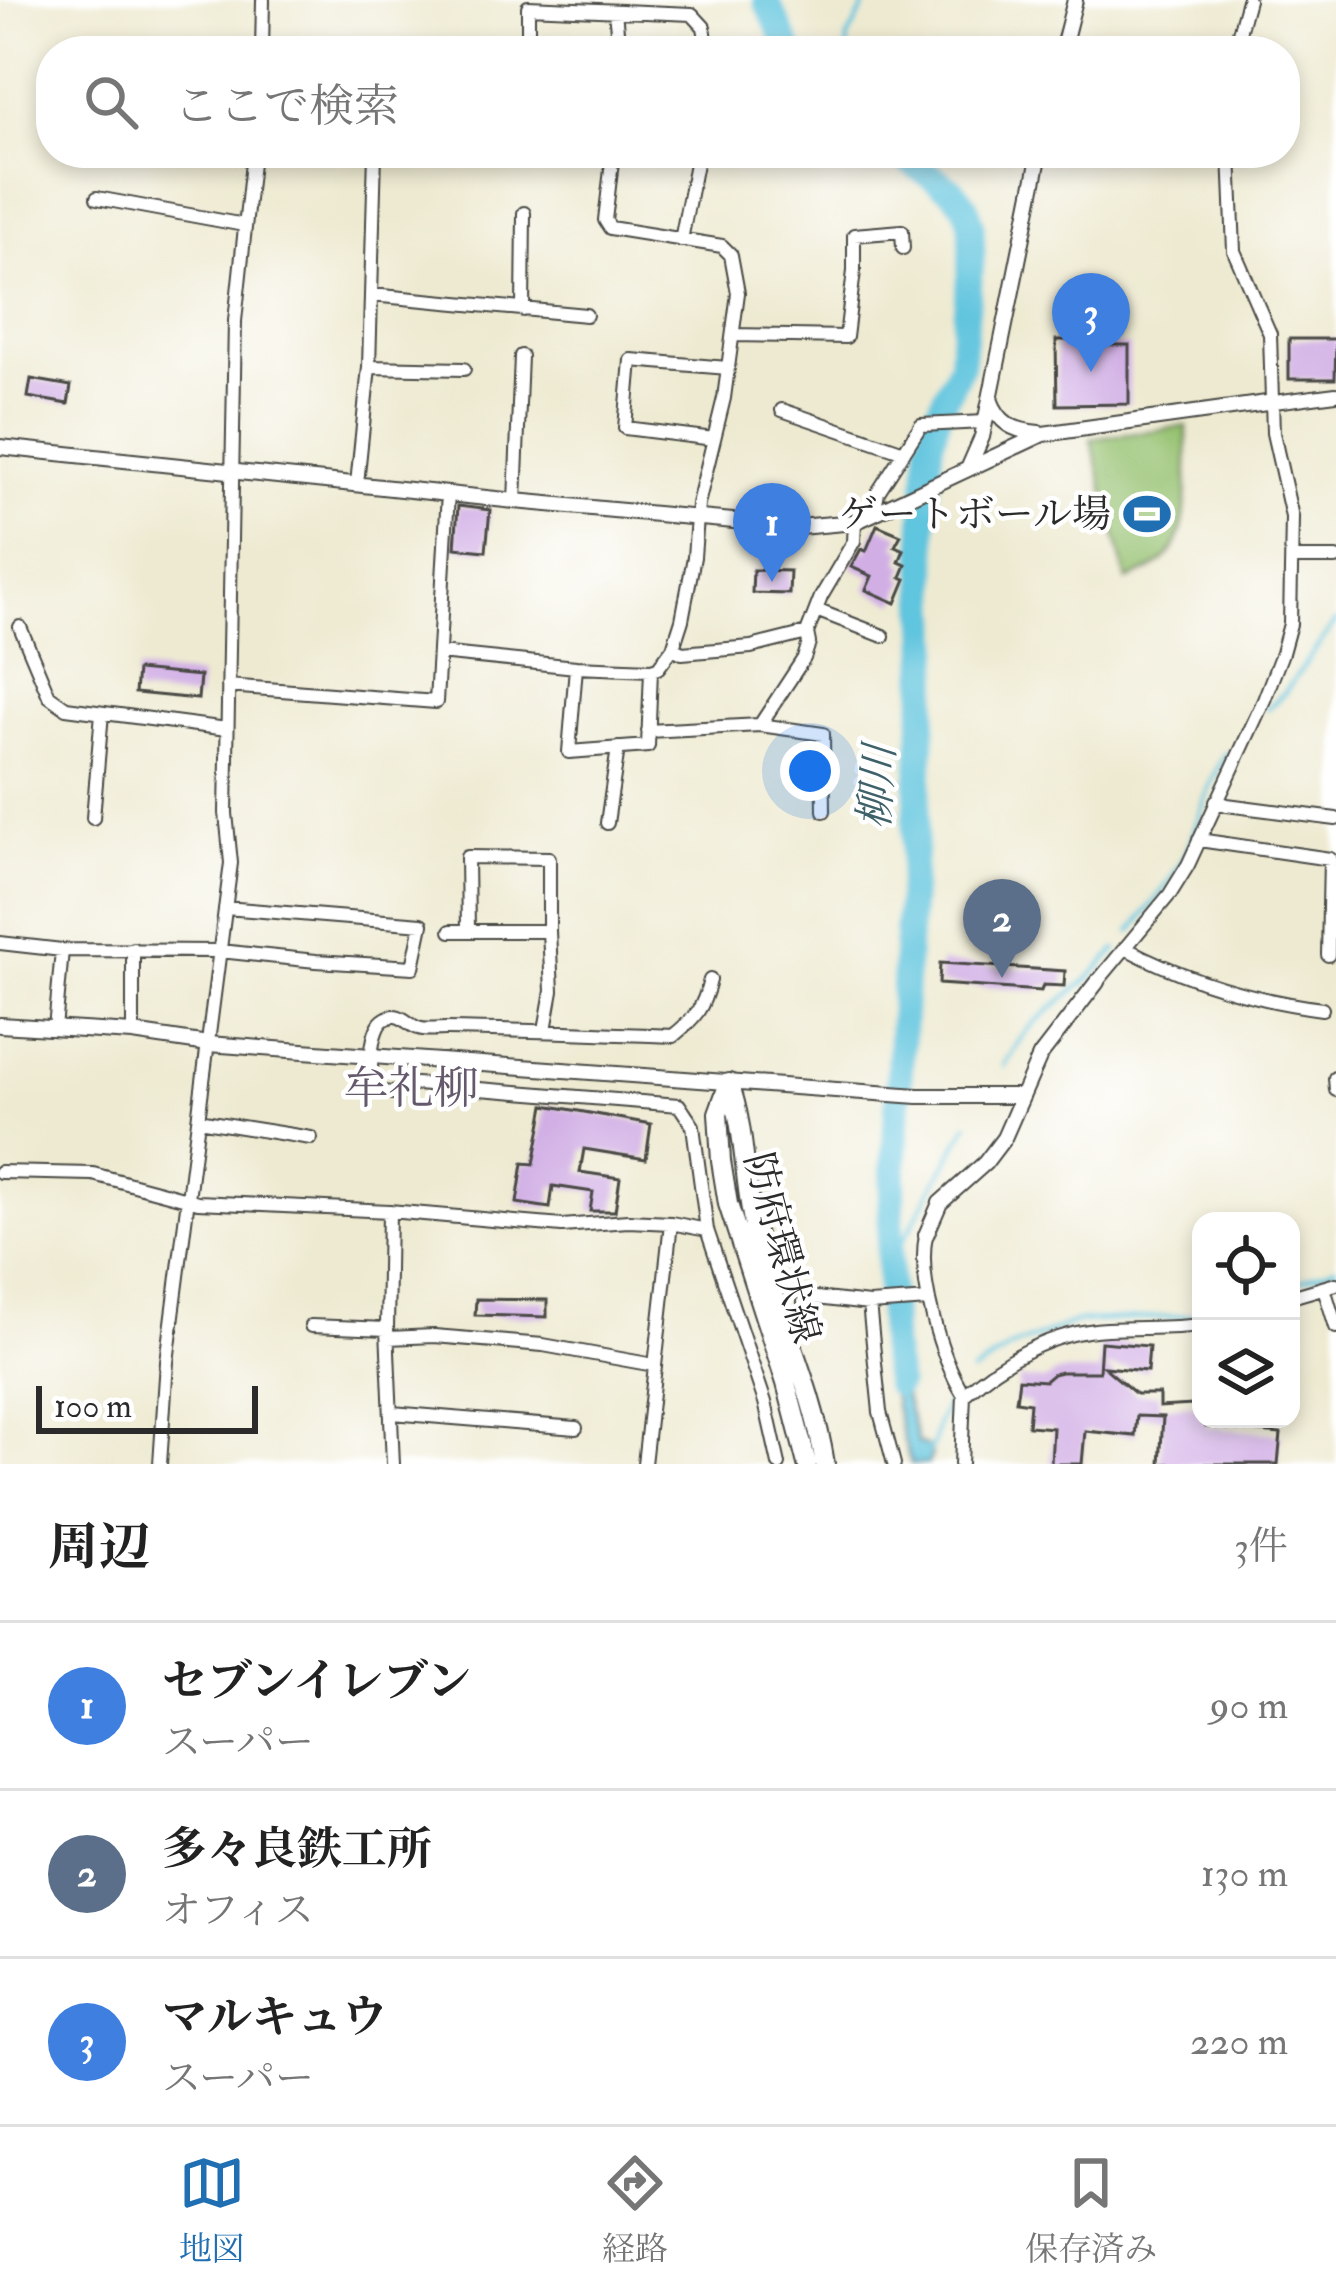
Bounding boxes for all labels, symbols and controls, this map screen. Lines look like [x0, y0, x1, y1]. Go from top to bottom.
search box [36, 36, 1300, 168]
icon: search [78, 69, 144, 135]
text: ここで検索 [174, 79, 399, 135]
pin: 3 [1052, 273, 1130, 372]
pin: 1 [733, 483, 811, 582]
sports icon: ゲートボール場 [1122, 489, 1172, 539]
place label: ゲートボール場 [839, 490, 1111, 539]
water label: 柳川 [849, 739, 907, 831]
your location [780, 741, 840, 801]
pin: 2 [963, 879, 1041, 978]
district label: 牟礼柳 [343, 1061, 479, 1117]
street label: 防府環状線 [733, 1147, 831, 1349]
map controls [1192, 1212, 1300, 1428]
button: locate [1192, 1212, 1300, 1320]
button: layers [1192, 1320, 1300, 1428]
scale bar [36, 1380, 258, 1433]
text: 100 m [54, 1386, 132, 1427]
text: 周辺 [48, 1516, 150, 1580]
text: 3件 [1234, 1522, 1288, 1571]
text: セブンイレブン [162, 1654, 471, 1710]
text: 1 [80, 1681, 94, 1730]
text: 90 m [1210, 1681, 1288, 1730]
text: スーパー [162, 1718, 314, 1767]
text: 多々良鉄工所 [162, 1822, 432, 1878]
text: 2 [77, 1849, 97, 1898]
text: 130 m [1201, 1849, 1288, 1898]
text: オフィス [162, 1886, 314, 1935]
text: マルキュウ [162, 1990, 387, 2046]
text: 3 [80, 2017, 94, 2066]
text: 220 m [1190, 2017, 1288, 2066]
text: スーパー [162, 2054, 314, 2103]
tab: 地図 [179, 2150, 245, 2270]
tab: 経路 [602, 2150, 668, 2270]
tab: 保存済み [1025, 2150, 1157, 2270]

